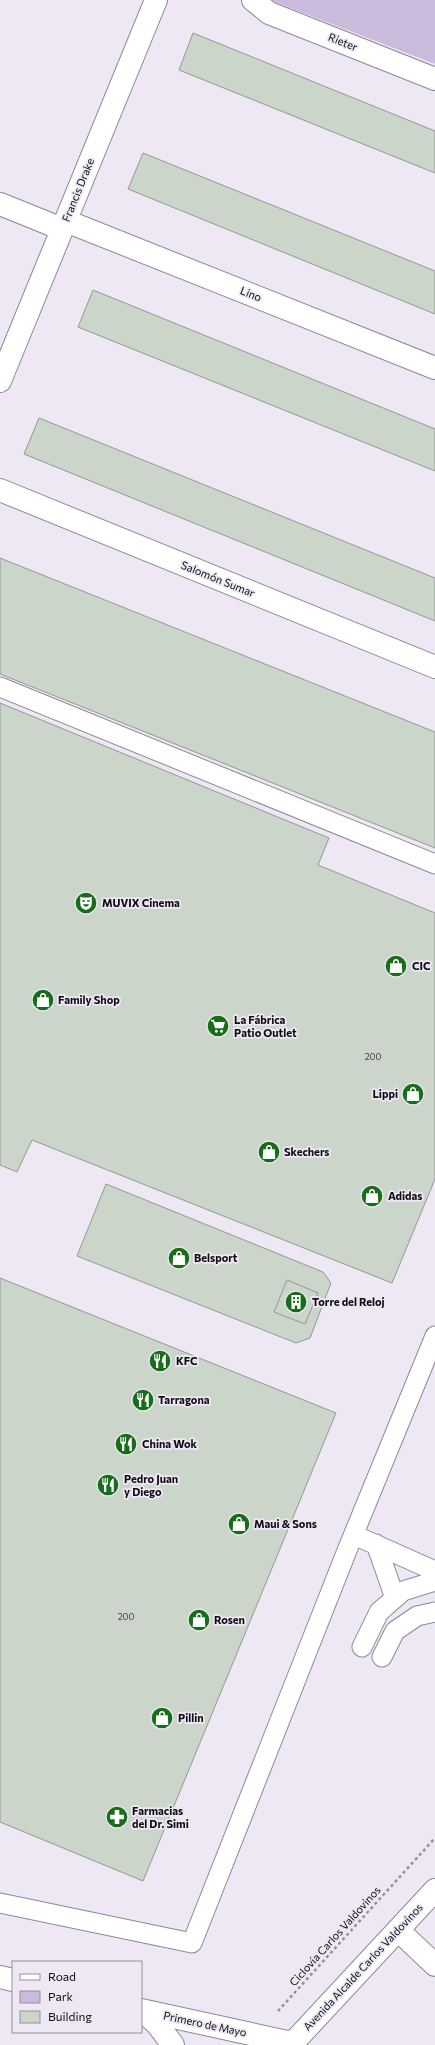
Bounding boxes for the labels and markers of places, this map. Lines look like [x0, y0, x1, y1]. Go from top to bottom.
theatre icon: MUVIX Cinema [73, 890, 99, 916]
place label: MUVIX Cinema [102, 896, 180, 909]
shop icon: CIC [383, 953, 409, 979]
place label: CIC [412, 959, 431, 972]
shop icon: Family Shop [30, 987, 56, 1013]
place label: Family Shop [58, 993, 120, 1006]
supermarket icon: La Fábrica Patio Outlet [205, 1013, 231, 1039]
place label: La Fábrica Patio Outlet [234, 1013, 297, 1039]
shop icon: Lippi [400, 1081, 426, 1107]
place label: Lippi [372, 1087, 398, 1100]
shop icon: Skechers [256, 1139, 282, 1165]
place label: Skechers [284, 1145, 329, 1158]
shop icon: Adidas [359, 1183, 385, 1209]
place label: Adidas [388, 1189, 422, 1202]
shop icon: Belsport [166, 1245, 192, 1271]
place label: Belsport [194, 1251, 238, 1264]
building icon: Torre del Reloj [283, 1289, 309, 1315]
place label: Torre del Reloj [312, 1295, 385, 1308]
restaurant icon: KFC [147, 1348, 173, 1374]
place label: KFC [176, 1354, 198, 1367]
restaurant icon: Tarragona [130, 1387, 156, 1413]
place label: Tarragona [158, 1393, 210, 1406]
restaurant icon: China Wok [113, 1431, 139, 1457]
place label: China Wok [142, 1437, 198, 1450]
restaurant icon: Pedro Juan y Diego [95, 1472, 121, 1498]
place label: Pedro Juan y Diego [124, 1472, 178, 1498]
shop icon: Maui & Sons [226, 1511, 252, 1537]
place label: Maui & Sons [254, 1517, 317, 1530]
shop icon: Rosen [186, 1607, 212, 1633]
place label: Rosen [214, 1613, 245, 1626]
shop icon: Pillin [149, 1705, 175, 1731]
place label: Pillin [178, 1711, 204, 1724]
pharmacy icon: Farmacias del Dr. Simi [104, 1804, 130, 1830]
place label: Farmacias del Dr. Simi [132, 1804, 189, 1830]

